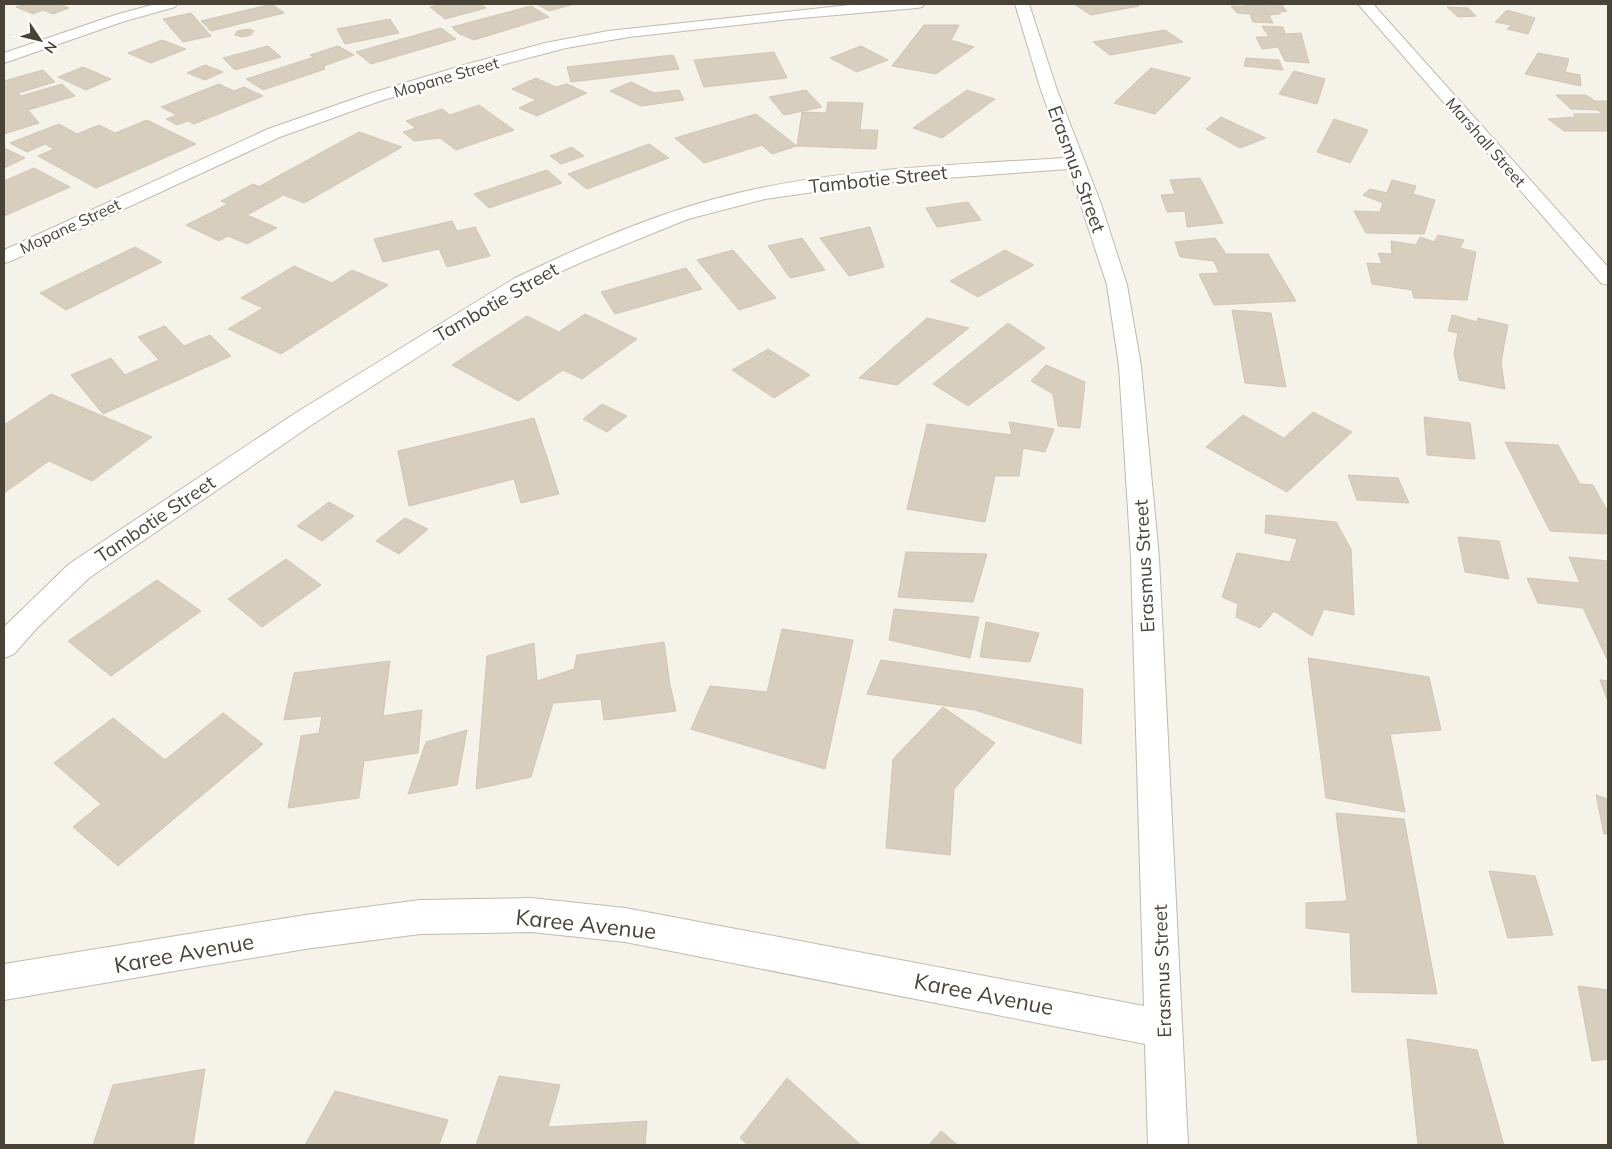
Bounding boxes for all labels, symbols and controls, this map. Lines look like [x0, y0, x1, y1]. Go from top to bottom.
north arrow [15, 15, 65, 65]
text: N [40, 38, 61, 57]
street label: Mopane Street [391, 52, 501, 102]
street label: Marshall Street [1442, 93, 1531, 191]
street label: Erasmus Street [1043, 102, 1111, 236]
street label: Tambotie Street [807, 160, 949, 198]
street label: Mopane Street [17, 194, 124, 258]
street label: Tambotie Street [430, 257, 563, 347]
street label: Tambotie Street [91, 470, 220, 568]
street label: Erasmus Street [1129, 498, 1159, 633]
street label: Karee Avenue [514, 903, 658, 945]
street label: Erasmus Street [1148, 904, 1176, 1038]
street label: Karee Avenue [112, 927, 256, 979]
street label: Karee Avenue [912, 967, 1056, 1021]

